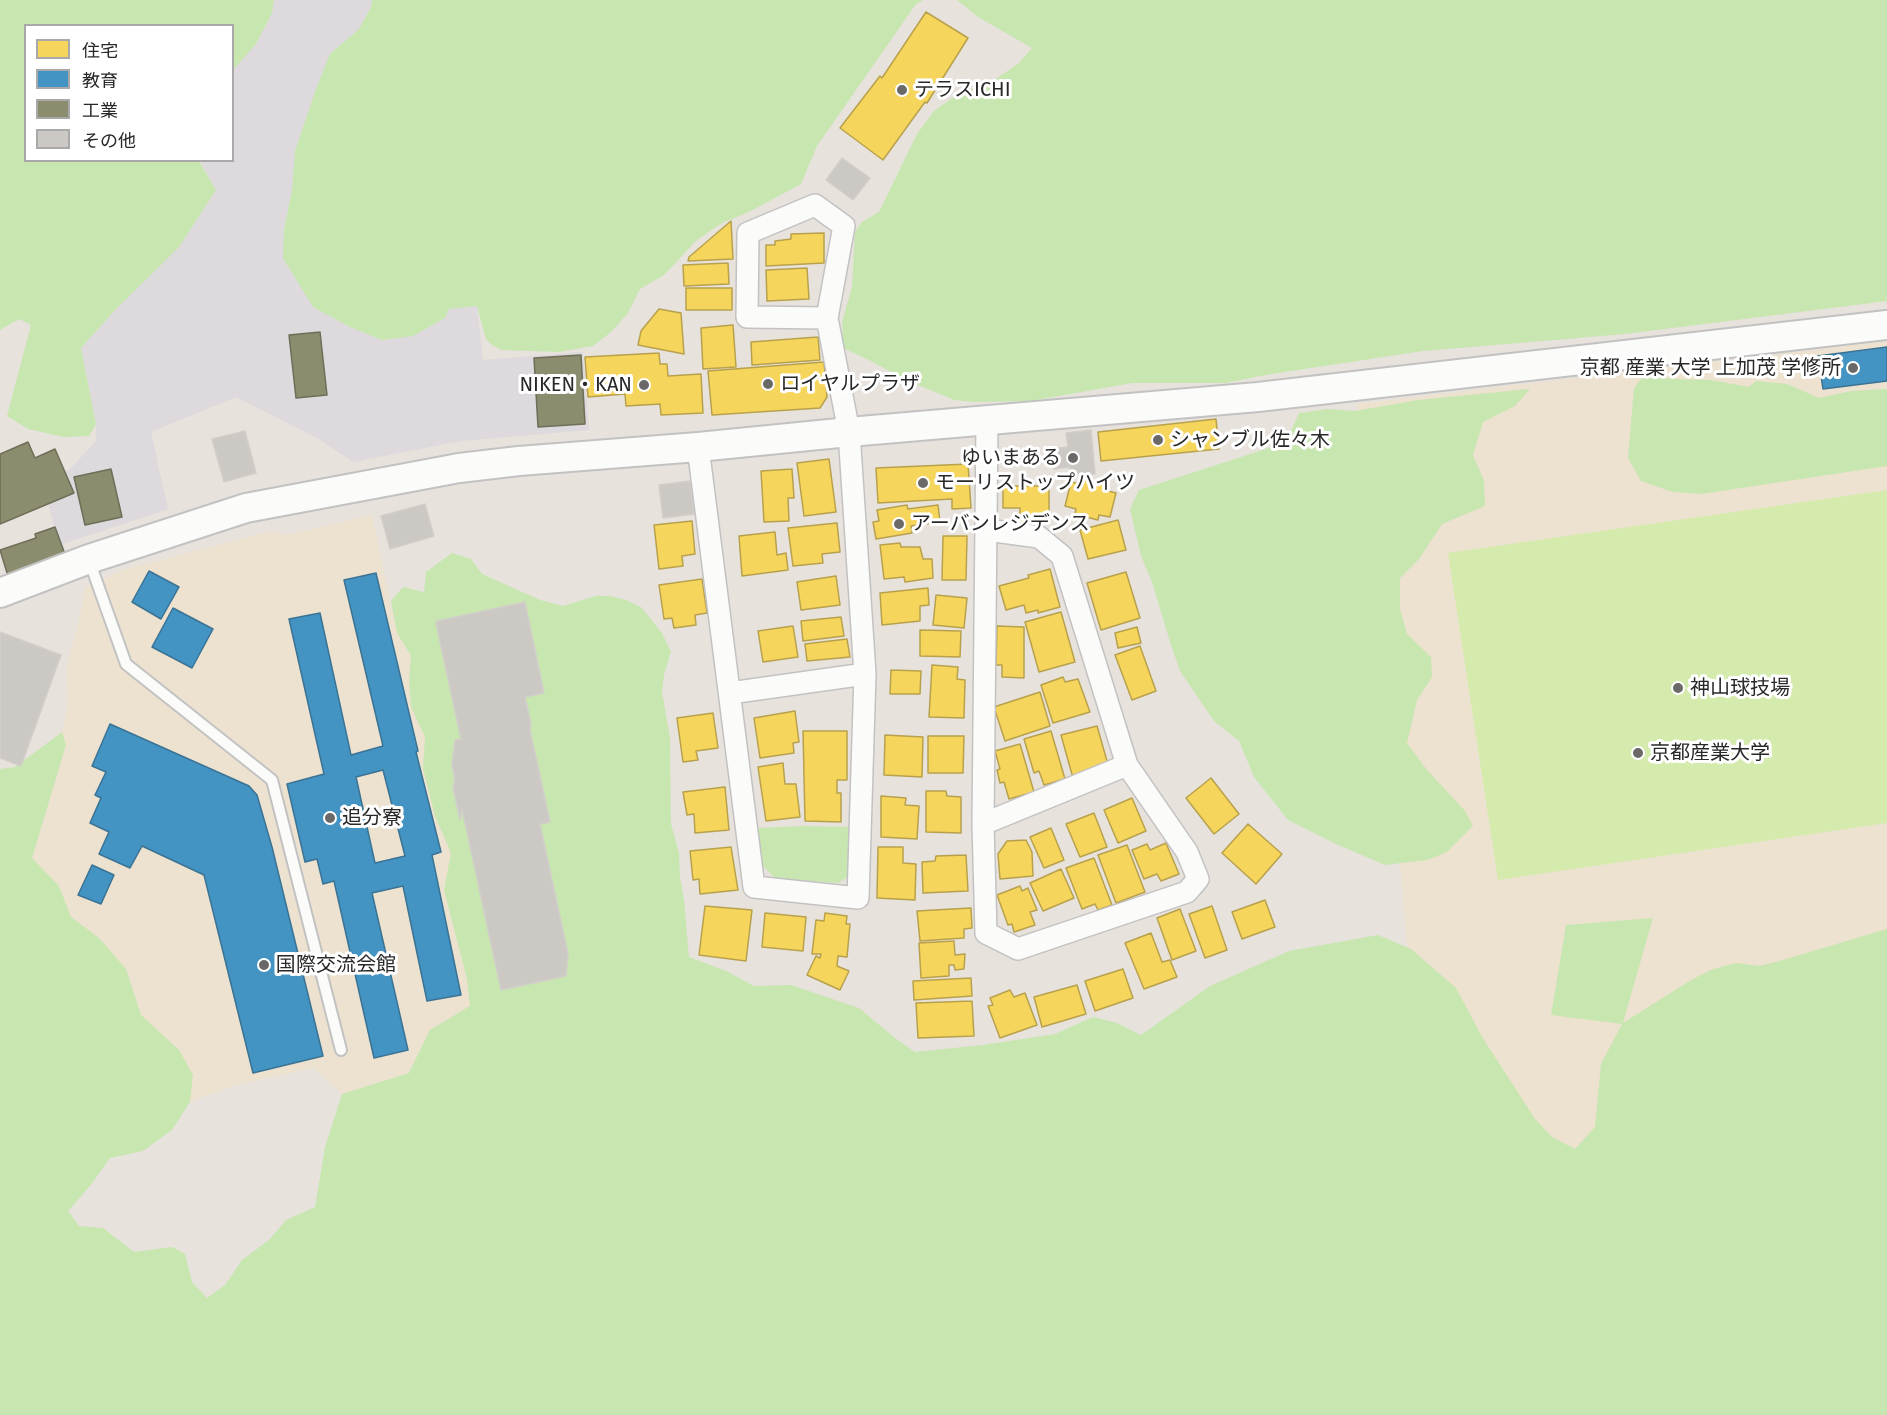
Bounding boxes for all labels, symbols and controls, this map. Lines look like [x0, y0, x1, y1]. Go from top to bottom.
legend [24, 24, 234, 162]
text: 住宅 [82, 40, 118, 62]
text: 教育 [82, 70, 118, 92]
place label: テラスICHI [914, 78, 1011, 102]
marker: テラスICHI [895, 83, 909, 97]
text: 工業 [82, 100, 118, 122]
text: その他 [82, 130, 136, 152]
place label: 京都 産業 大学 上加茂 学修所 [1580, 356, 1841, 380]
marker: 京都 産業 大学 上加茂 学修所 [1846, 361, 1860, 375]
place label: ロイヤルプラザ [780, 372, 920, 396]
place label: NIKEN・KAN [519, 373, 632, 397]
marker: ロイヤルプラザ [761, 377, 775, 391]
marker: NIKEN・KAN [637, 378, 651, 392]
place label: シャンブル佐々木 [1170, 428, 1330, 452]
marker: シャンブル佐々木 [1151, 433, 1165, 447]
place label: ゆいまある [961, 446, 1061, 470]
marker: ゆいまある [1066, 451, 1080, 465]
place label: モーリストップハイツ [935, 471, 1135, 495]
marker: モーリストップハイツ [916, 476, 930, 490]
place label: アーバンレジデンス [911, 512, 1090, 536]
marker: アーバンレジデンス [892, 517, 906, 531]
place label: 神山球技場 [1690, 676, 1790, 700]
marker: 神山球技場 [1671, 681, 1685, 695]
place label: 京都産業大学 [1650, 741, 1770, 765]
marker: 京都産業大学 [1631, 746, 1645, 760]
place label: 追分寮 [342, 806, 402, 830]
marker: 追分寮 [323, 811, 337, 825]
place label: 国際交流会館 [276, 953, 396, 977]
marker: 国際交流会館 [257, 958, 271, 972]

